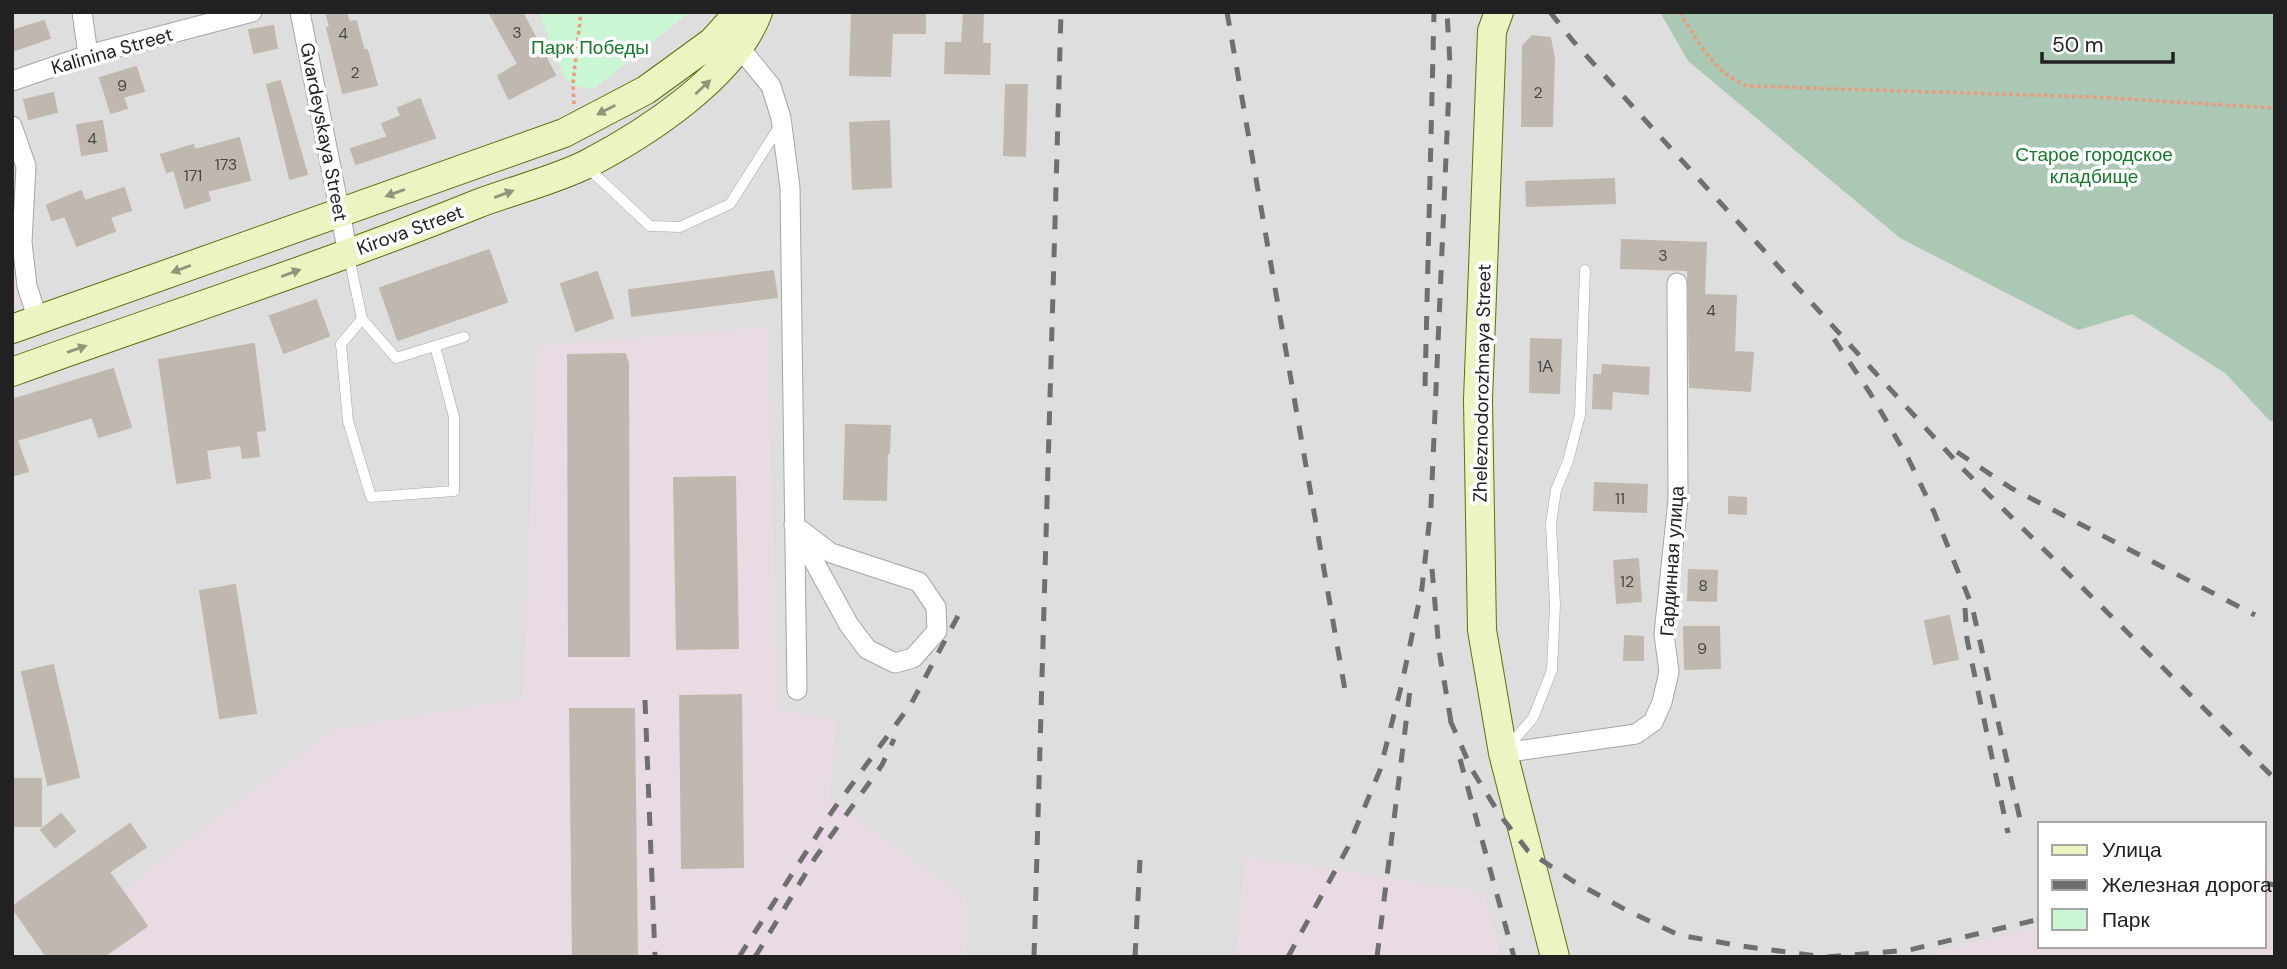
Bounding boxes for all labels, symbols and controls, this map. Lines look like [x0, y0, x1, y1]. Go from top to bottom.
scale bar [2042, 21, 2173, 65]
street label: Kalinina Street [48, 22, 176, 80]
house number: 3 [512, 22, 522, 43]
house number: 4 [338, 23, 348, 44]
text: 50 m [2052, 31, 2103, 59]
park label: Парк Победы [531, 35, 649, 60]
street label: Gvardeyskaya Street [294, 40, 354, 224]
house number: 2 [350, 62, 360, 83]
house number: 9 [117, 75, 127, 96]
one-way arrow [694, 78, 711, 95]
house number: 2 [1533, 82, 1543, 103]
one-way arrow [596, 104, 616, 116]
house number: 4 [87, 128, 97, 149]
park label: Старое городское кладбище [2015, 142, 2173, 189]
house number: 173 [215, 154, 237, 175]
house number: 171 [184, 165, 202, 186]
one-way arrow [385, 188, 406, 199]
one-way arrow [494, 188, 515, 199]
street label: Kirova Street [353, 199, 467, 261]
house number: 3 [1658, 245, 1668, 266]
street label: Zheleznodorozhnaya Street [1467, 263, 1497, 503]
one-way arrow [170, 264, 191, 275]
one-way arrow [281, 268, 302, 279]
house number: 4 [1706, 300, 1716, 321]
one-way arrow [66, 344, 87, 355]
house number: 1А [1537, 356, 1553, 377]
street label: Гардинная улица [1654, 485, 1690, 637]
house number: 11 [1615, 488, 1625, 509]
house number: 12 [1620, 571, 1634, 592]
house number: 8 [1698, 575, 1708, 596]
house number: 9 [1697, 638, 1707, 659]
legend [2038, 822, 2266, 948]
text: Улица [2102, 836, 2162, 864]
text: Железная дорога [2102, 871, 2272, 899]
text: Парк [2102, 906, 2150, 934]

